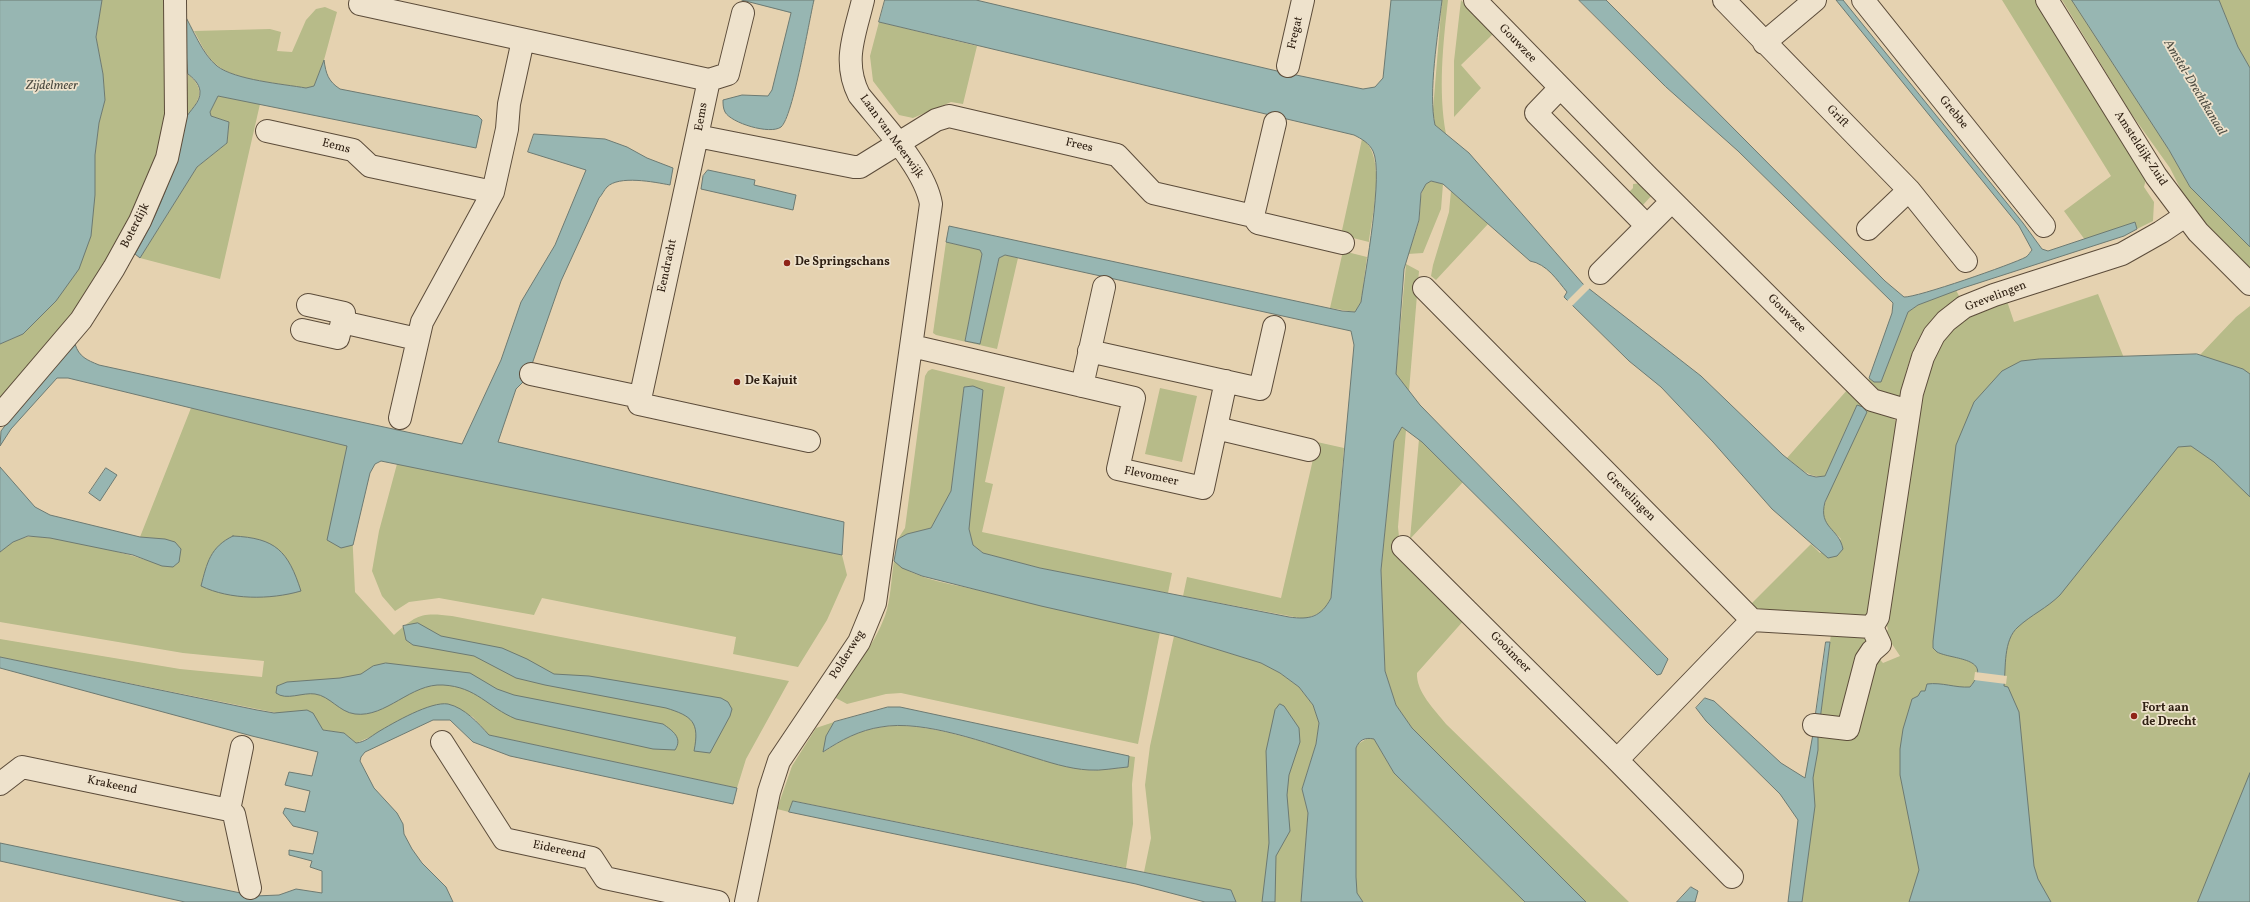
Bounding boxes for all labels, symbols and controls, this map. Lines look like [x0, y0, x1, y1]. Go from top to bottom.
street label: Fregat [1285, 15, 1307, 51]
street label: Gouwzee [1495, 22, 1539, 66]
water label: Amstel-Drechtkanaal [2159, 37, 2229, 139]
water label: Zijdelmeer [26, 79, 78, 95]
street label: Laan van Meerwijk [856, 92, 926, 182]
street label: Grebbe [1935, 94, 1971, 132]
street label: Eems [692, 102, 712, 132]
street label: Grift [1823, 103, 1851, 131]
street label: Amsteldijk-Zuid [2110, 109, 2170, 189]
street label: Eems [320, 136, 352, 158]
street label: Frees [1064, 136, 1094, 156]
street label: Boterdijk [118, 201, 154, 251]
street label: Eendracht [655, 238, 681, 294]
place label: De Springschans [795, 256, 890, 270]
marker: De Springschans [782, 258, 792, 268]
street label: Grevelingen [1963, 279, 2029, 315]
street label: Gouwzee [1764, 292, 1808, 336]
place label: De Kajuit [745, 375, 797, 389]
marker: De Kajuit [732, 377, 742, 387]
street label: Flevomeer [1122, 464, 1180, 490]
street label: Grevelingen [1602, 469, 1658, 525]
street label: Polderweg [827, 628, 869, 682]
street label: Gooimeer [1486, 629, 1534, 677]
place label: Fort aan de Drecht [2142, 702, 2196, 730]
marker: Fort aan de Drecht [2129, 711, 2139, 721]
street label: Krakeend [86, 774, 138, 798]
street label: Eidereend [531, 838, 587, 864]

